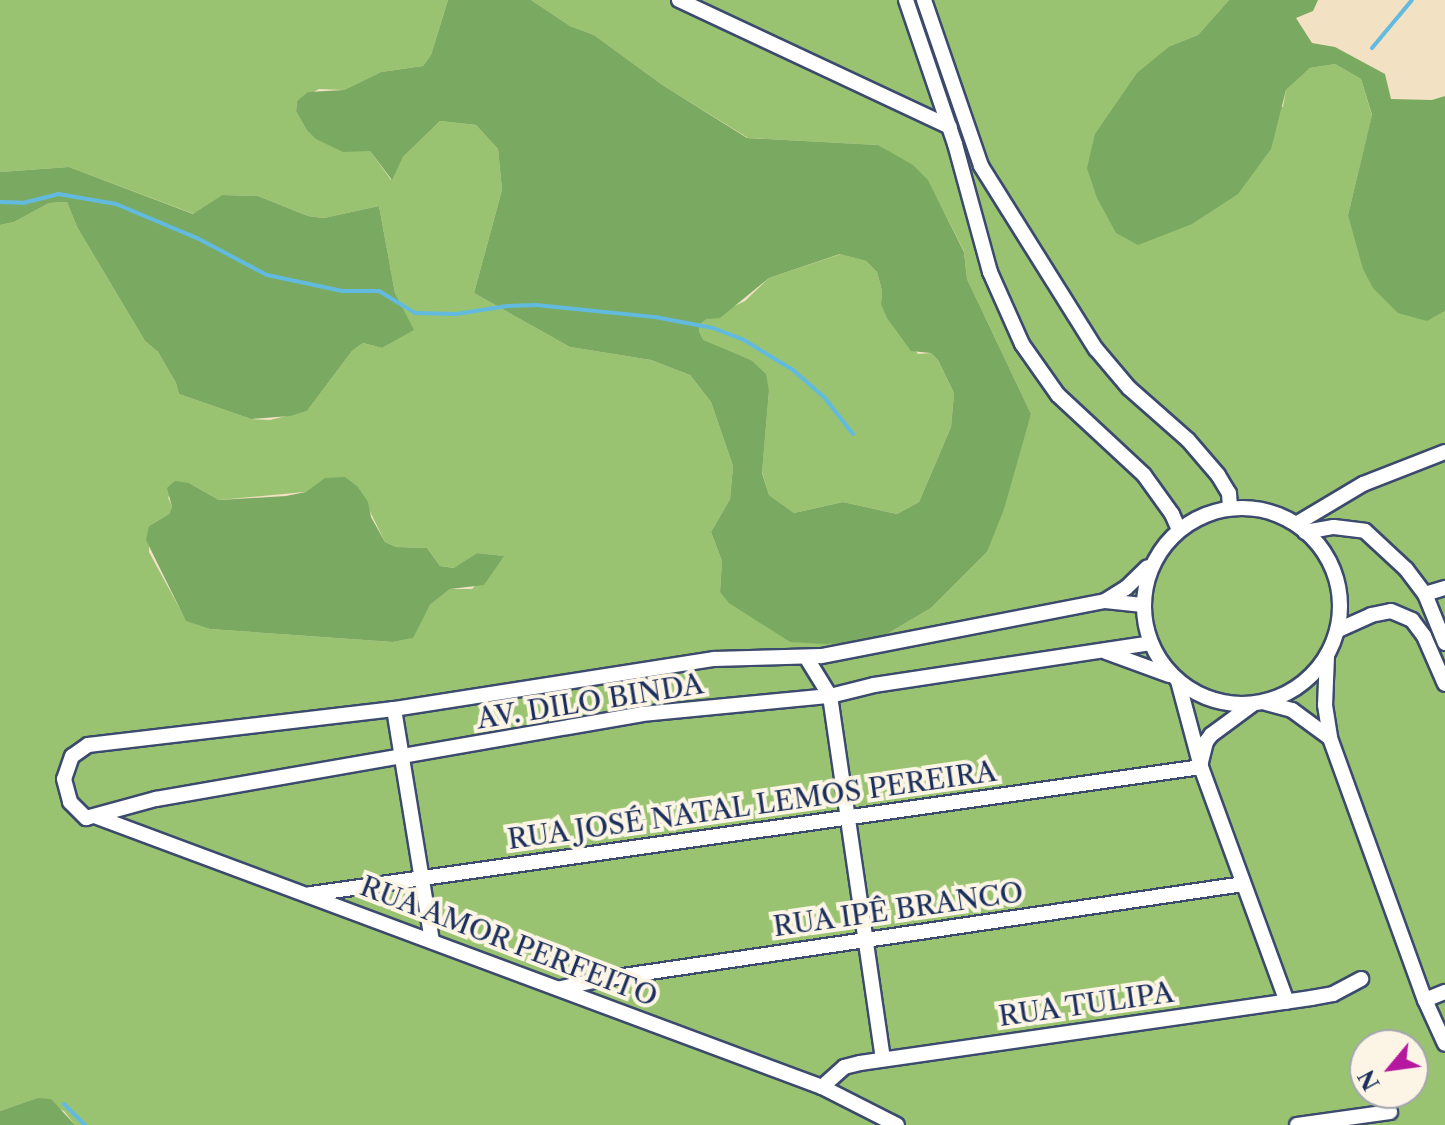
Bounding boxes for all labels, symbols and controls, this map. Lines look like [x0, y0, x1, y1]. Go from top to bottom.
street label: AV. DILO BINDA [474, 666, 706, 736]
street label: RUA JOSÉ NATAL LEMOS PEREIRA [504, 754, 1000, 856]
street label: RUA AMOR PERFEITO [354, 868, 664, 1014]
street label: RUA IPÊ BRANCO [770, 875, 1026, 943]
street label: RUA TULIPA [995, 975, 1177, 1033]
north arrow [1349, 1029, 1429, 1109]
text: N [1353, 1065, 1386, 1095]

